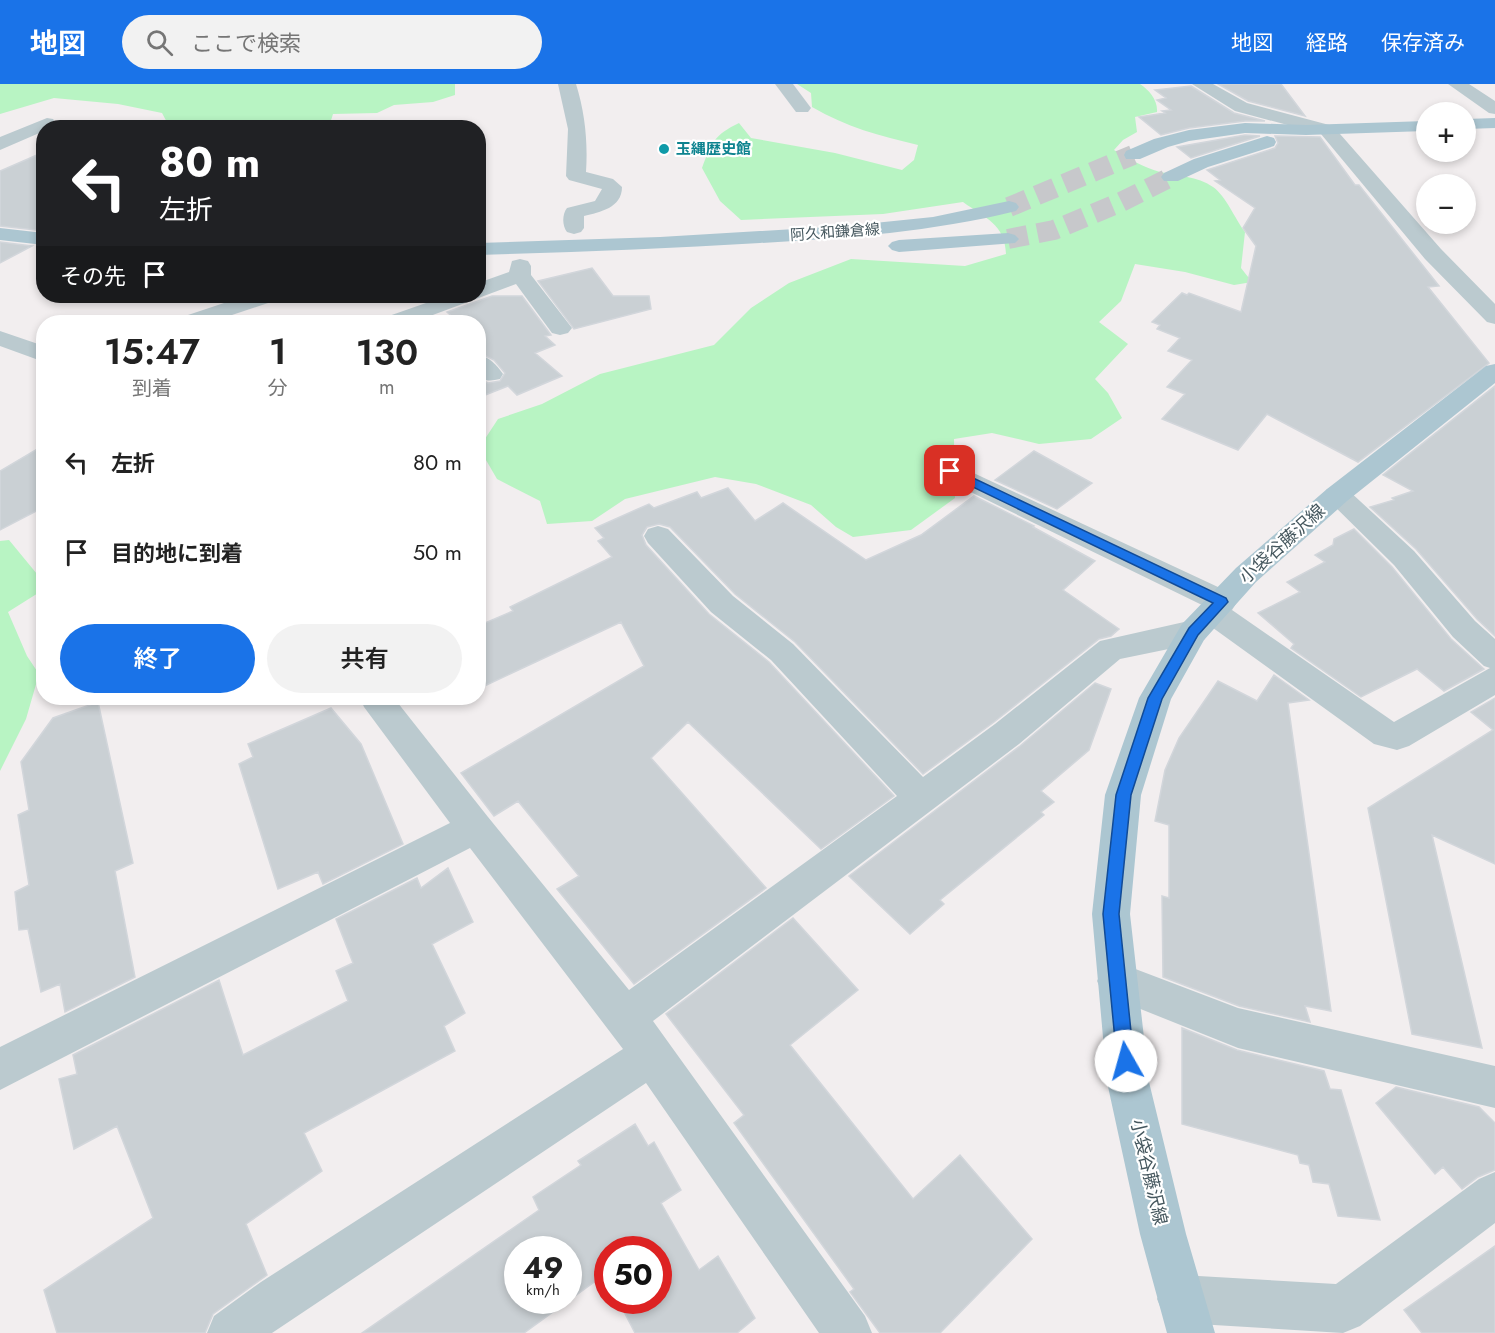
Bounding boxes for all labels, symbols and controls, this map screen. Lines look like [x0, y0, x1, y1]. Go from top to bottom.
search box [122, 15, 542, 69]
text: 地図 [30, 23, 86, 64]
icon: search [143, 26, 176, 59]
text: ここで検索 [191, 27, 301, 59]
text: 地図 [1231, 28, 1273, 58]
text: 経路 [1306, 28, 1348, 58]
text: 保存済み [1381, 28, 1465, 58]
map controls [1416, 102, 1476, 234]
button: + [1416, 102, 1476, 162]
text: 80 m [159, 132, 260, 193]
place label: 玉縄歴史館 [676, 138, 751, 160]
marker: 玉縄歴史館 [657, 142, 671, 156]
icon: left [60, 144, 138, 222]
button: − [1416, 174, 1476, 234]
text: 左折 [159, 190, 213, 229]
street label: 阿久和鎌倉線 [789, 218, 881, 246]
icon: arrive [138, 258, 171, 291]
text: その先 [60, 260, 126, 292]
text: 15:47 [104, 325, 200, 377]
text: 1 [269, 325, 287, 377]
text: 130 [356, 326, 418, 378]
text: m [379, 373, 395, 402]
text: 到着 [132, 374, 172, 403]
text: 分 [268, 374, 288, 403]
pin [924, 445, 975, 496]
icon: left [60, 446, 93, 479]
text: 80 m [413, 446, 462, 478]
text: 左折 [111, 447, 155, 479]
icon: arrive [933, 454, 966, 487]
street label: 小袋谷藤沢線 [1233, 498, 1331, 590]
icon: arrive [60, 536, 93, 569]
text: 50 m [413, 536, 462, 568]
text: 目的地に到着 [111, 537, 243, 569]
button: 終了 [60, 624, 255, 693]
button: 共有 [267, 624, 462, 693]
position arrow [1094, 1029, 1158, 1093]
street label: 小袋谷藤沢線 [1124, 1116, 1174, 1228]
speed limit sign: 50 [594, 1236, 672, 1314]
text: 49 [522, 1246, 564, 1289]
text: km/h [526, 1279, 560, 1301]

